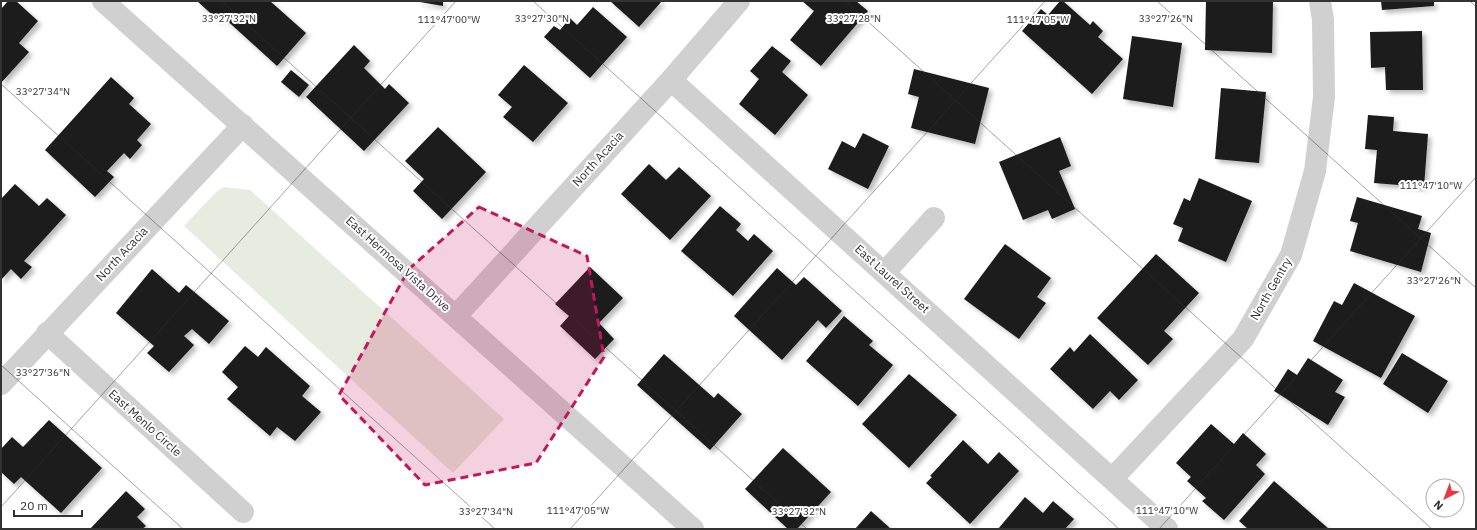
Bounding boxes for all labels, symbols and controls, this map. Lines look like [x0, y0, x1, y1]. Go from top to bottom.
text: 33°27'32"N [202, 12, 256, 25]
text: 33°27'30"N [515, 12, 569, 25]
text: 33°27'28"N [827, 12, 881, 25]
text: 33°27'26"N [1139, 12, 1193, 25]
text: 111°47'00"W [418, 13, 480, 26]
text: 111°47'05"W [1007, 13, 1069, 26]
text: 33°27'34"N [16, 85, 70, 98]
street label: North Acacia [569, 128, 627, 189]
text: 111°47'10"W [1400, 179, 1462, 192]
street label: East Hermosa Vista Drive [343, 213, 454, 315]
street label: North Acacia [93, 223, 151, 284]
street label: East Laurel Street [852, 241, 933, 316]
street label: North Gentry [1247, 255, 1295, 323]
text: 33°27'26"N [1407, 274, 1461, 287]
text: 33°27'36"N [16, 366, 70, 379]
street label: East Menlo Circle [106, 386, 185, 460]
north arrow [1425, 478, 1465, 518]
scale bar [14, 492, 82, 518]
text: 20 m [20, 498, 48, 513]
text: N [1431, 498, 1446, 513]
text: 111°47'05"W [547, 504, 609, 517]
text: 111°47'10"W [1136, 504, 1198, 517]
text: 33°27'34"N [459, 505, 513, 518]
text: 33°27'32"N [772, 505, 826, 518]

